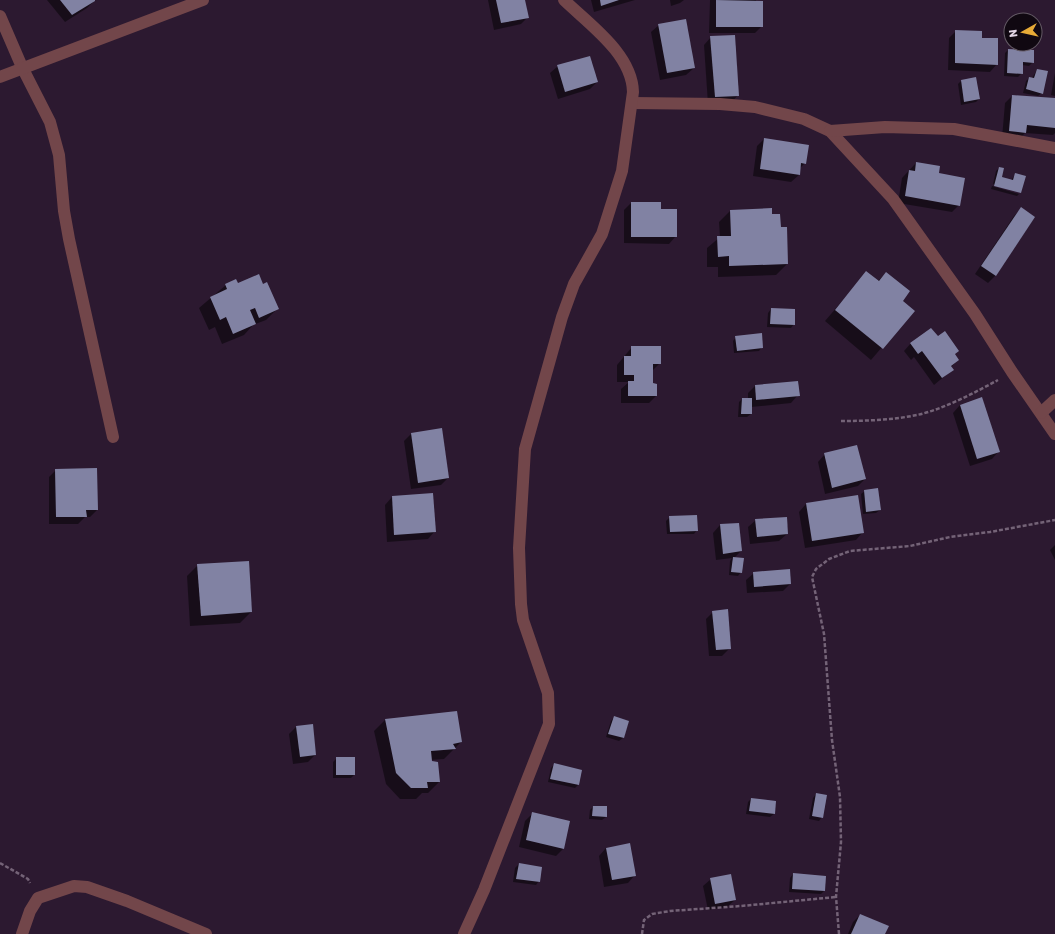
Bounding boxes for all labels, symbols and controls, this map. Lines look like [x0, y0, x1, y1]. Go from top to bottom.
north arrow [1003, 12, 1043, 52]
text: N [1007, 28, 1021, 38]

